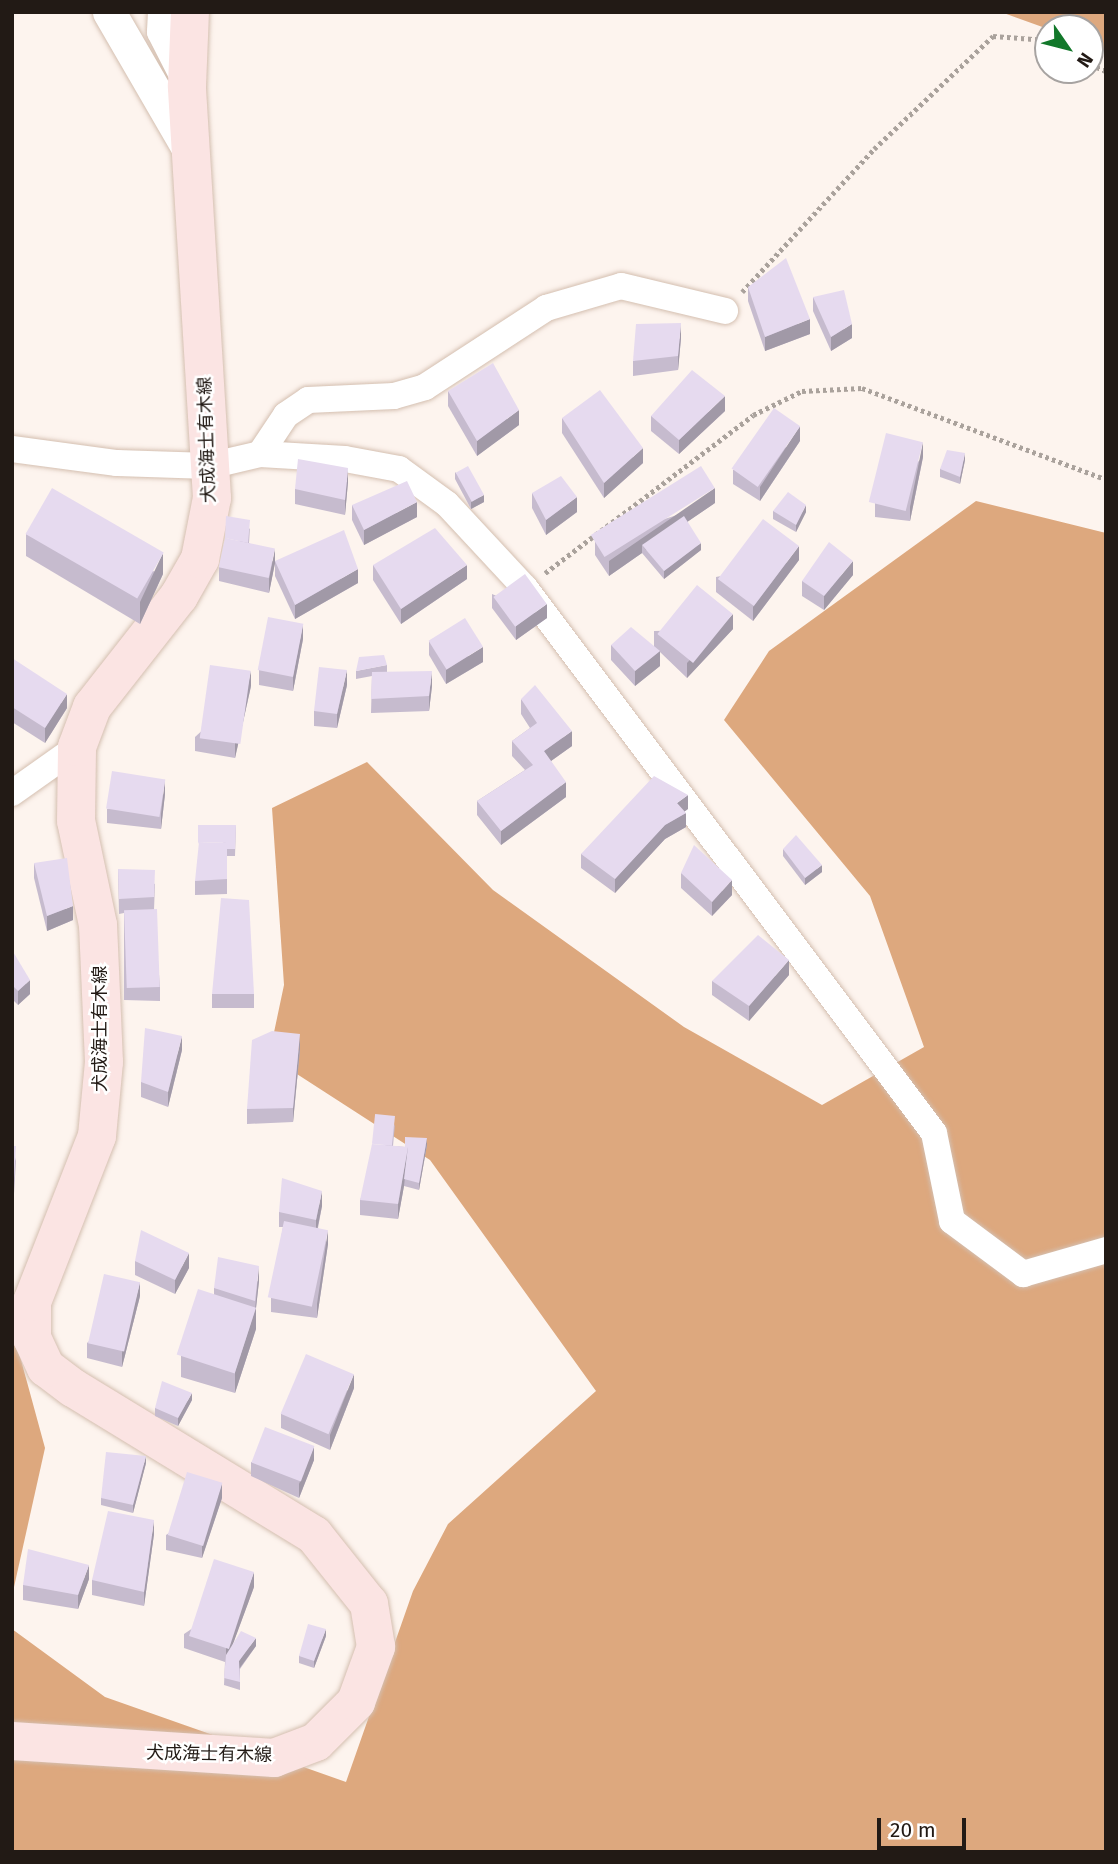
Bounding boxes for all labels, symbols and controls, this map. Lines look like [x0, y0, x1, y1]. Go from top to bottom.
north arrow [1034, 14, 1104, 84]
text: N [1072, 48, 1098, 72]
street label: 犬成海士有木線 [194, 377, 220, 503]
street label: 犬成海士有木線 [89, 966, 111, 1092]
street label: 犬成海士有木線 [146, 1742, 272, 1766]
scale bar [880, 1804, 969, 1848]
text: 20 m [890, 1817, 936, 1843]

